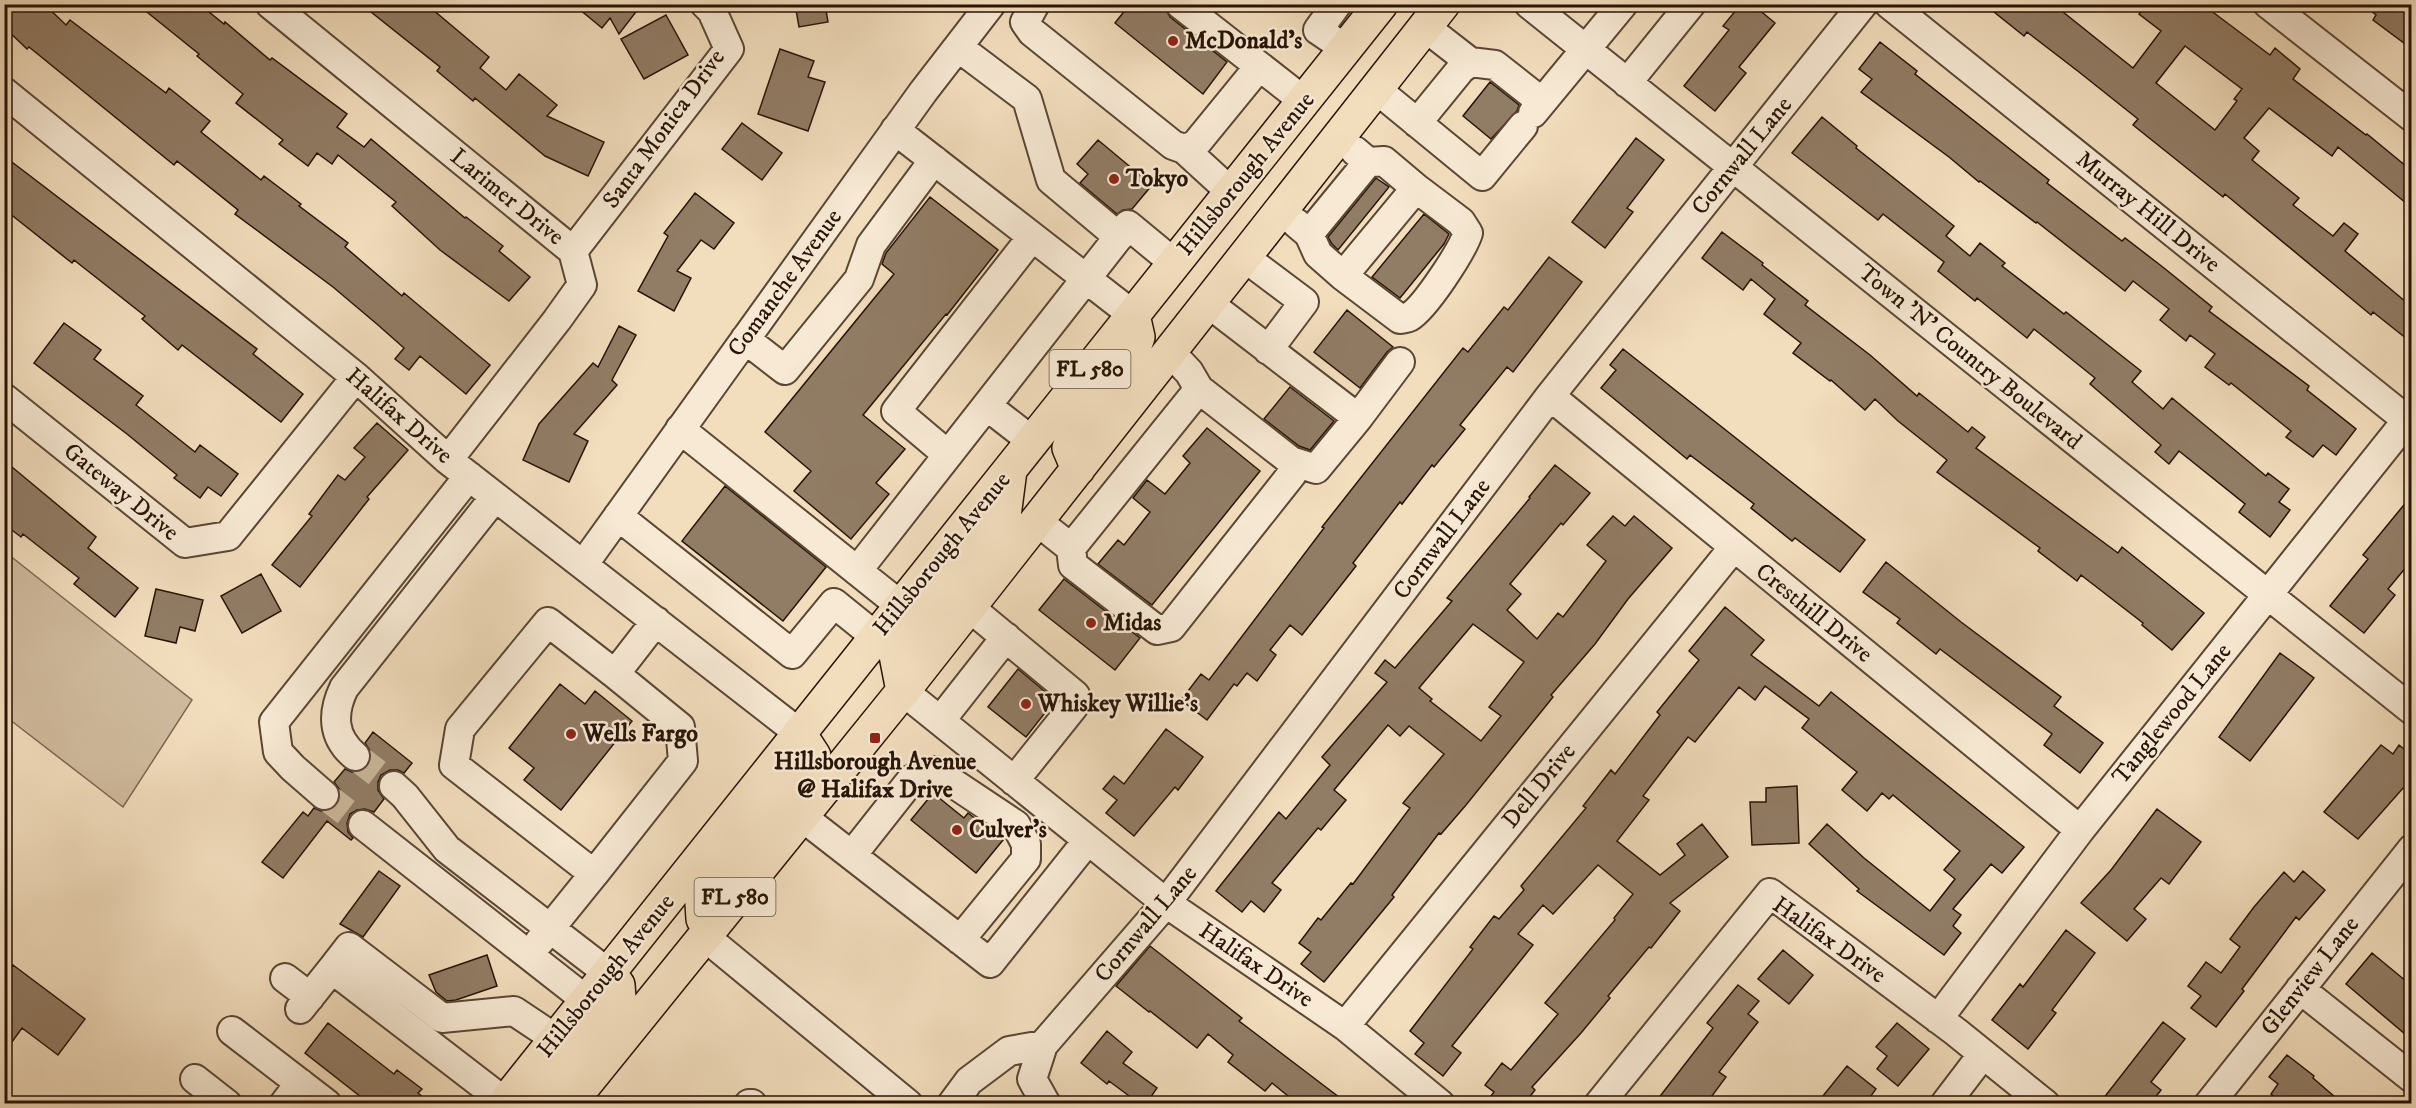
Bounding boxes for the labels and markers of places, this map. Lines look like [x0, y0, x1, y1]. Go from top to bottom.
place label: McDonald's [1185, 26, 1302, 56]
marker: McDonald's [1166, 34, 1180, 48]
place label: Tokyo [1125, 164, 1188, 194]
marker: Tokyo [1107, 172, 1121, 186]
place label: Midas [1103, 608, 1161, 638]
marker: Midas [1084, 616, 1098, 630]
place label: Whiskey Willie's [1037, 689, 1198, 719]
marker: Whiskey Willie's [1019, 697, 1033, 711]
place label: Wells Fargo [582, 719, 698, 749]
marker: Wells Fargo [564, 727, 578, 741]
marker: Hillsborough Avenue @ Halifax Drive [868, 731, 882, 745]
place label: Hillsborough Avenue @ Halifax Drive [774, 747, 976, 805]
place label: Culver's [969, 815, 1047, 845]
marker: Culver's [950, 823, 964, 837]

